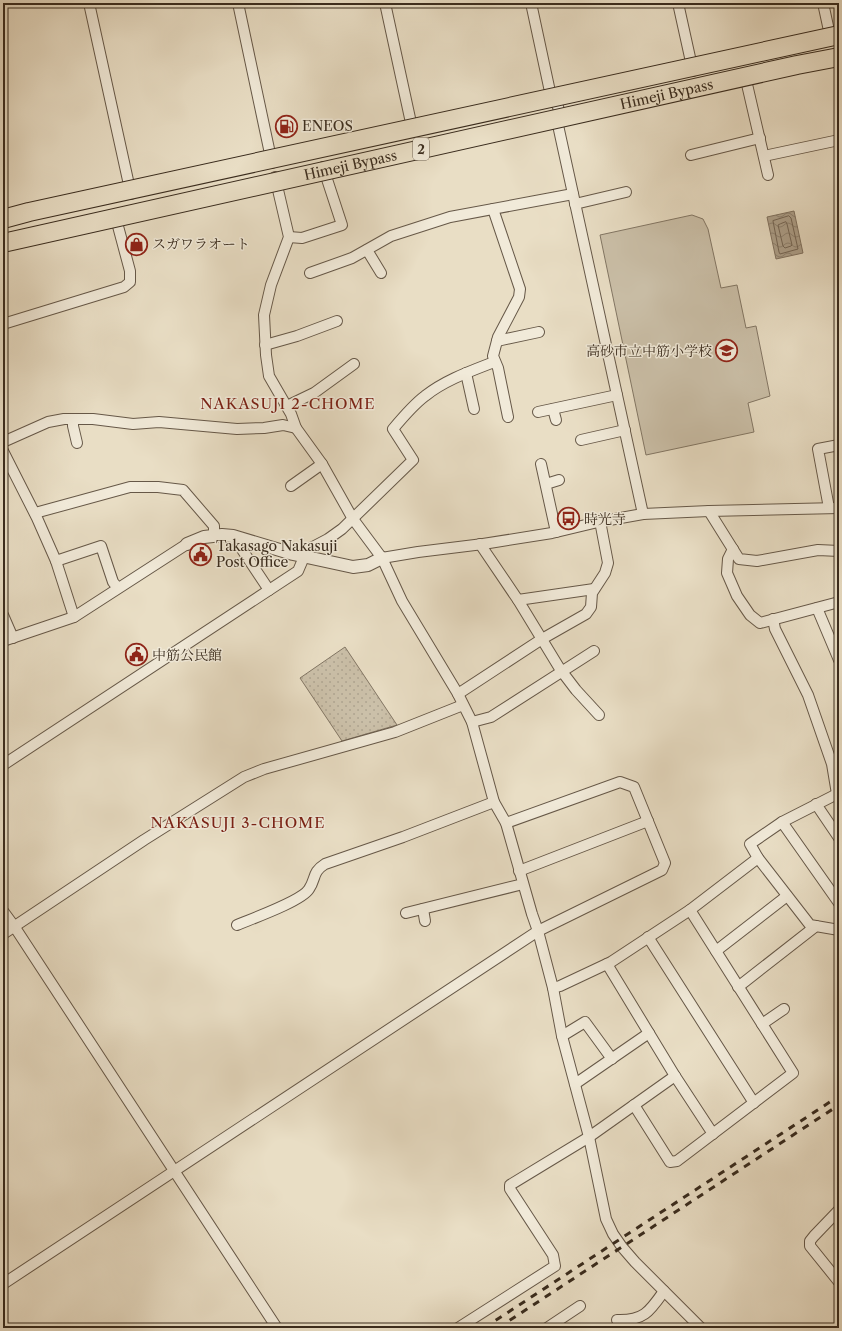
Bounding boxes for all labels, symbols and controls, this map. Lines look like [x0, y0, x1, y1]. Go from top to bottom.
street label: Himeji Bypass [618, 75, 715, 113]
fuel station icon: ENEOS [273, 113, 299, 139]
place label: ENEOS [302, 117, 353, 135]
road number: 2 [413, 138, 429, 160]
street label: Himeji Bypass [302, 146, 399, 184]
shop icon: スガワラオート [123, 231, 149, 257]
place label: スガワラオート [152, 235, 250, 253]
school or university icon: 高砂市立中筋小学校 [714, 338, 740, 364]
place label: 高砂市立中筋小学校 [586, 342, 712, 360]
district label: NAKASUJI 2-CHOME [200, 394, 376, 413]
bus stop icon: 時光寺 [555, 506, 581, 532]
place label: 時光寺 [584, 510, 626, 528]
place label: Takasago Nakasuji Post Office [216, 537, 338, 571]
public building icon: Takasago Nakasuji Post Office [187, 541, 213, 567]
public building icon: 中筋公民館 [124, 642, 150, 668]
place label: 中筋公民館 [152, 646, 222, 664]
district label: NAKASUJI 3-CHOME [150, 813, 326, 832]

